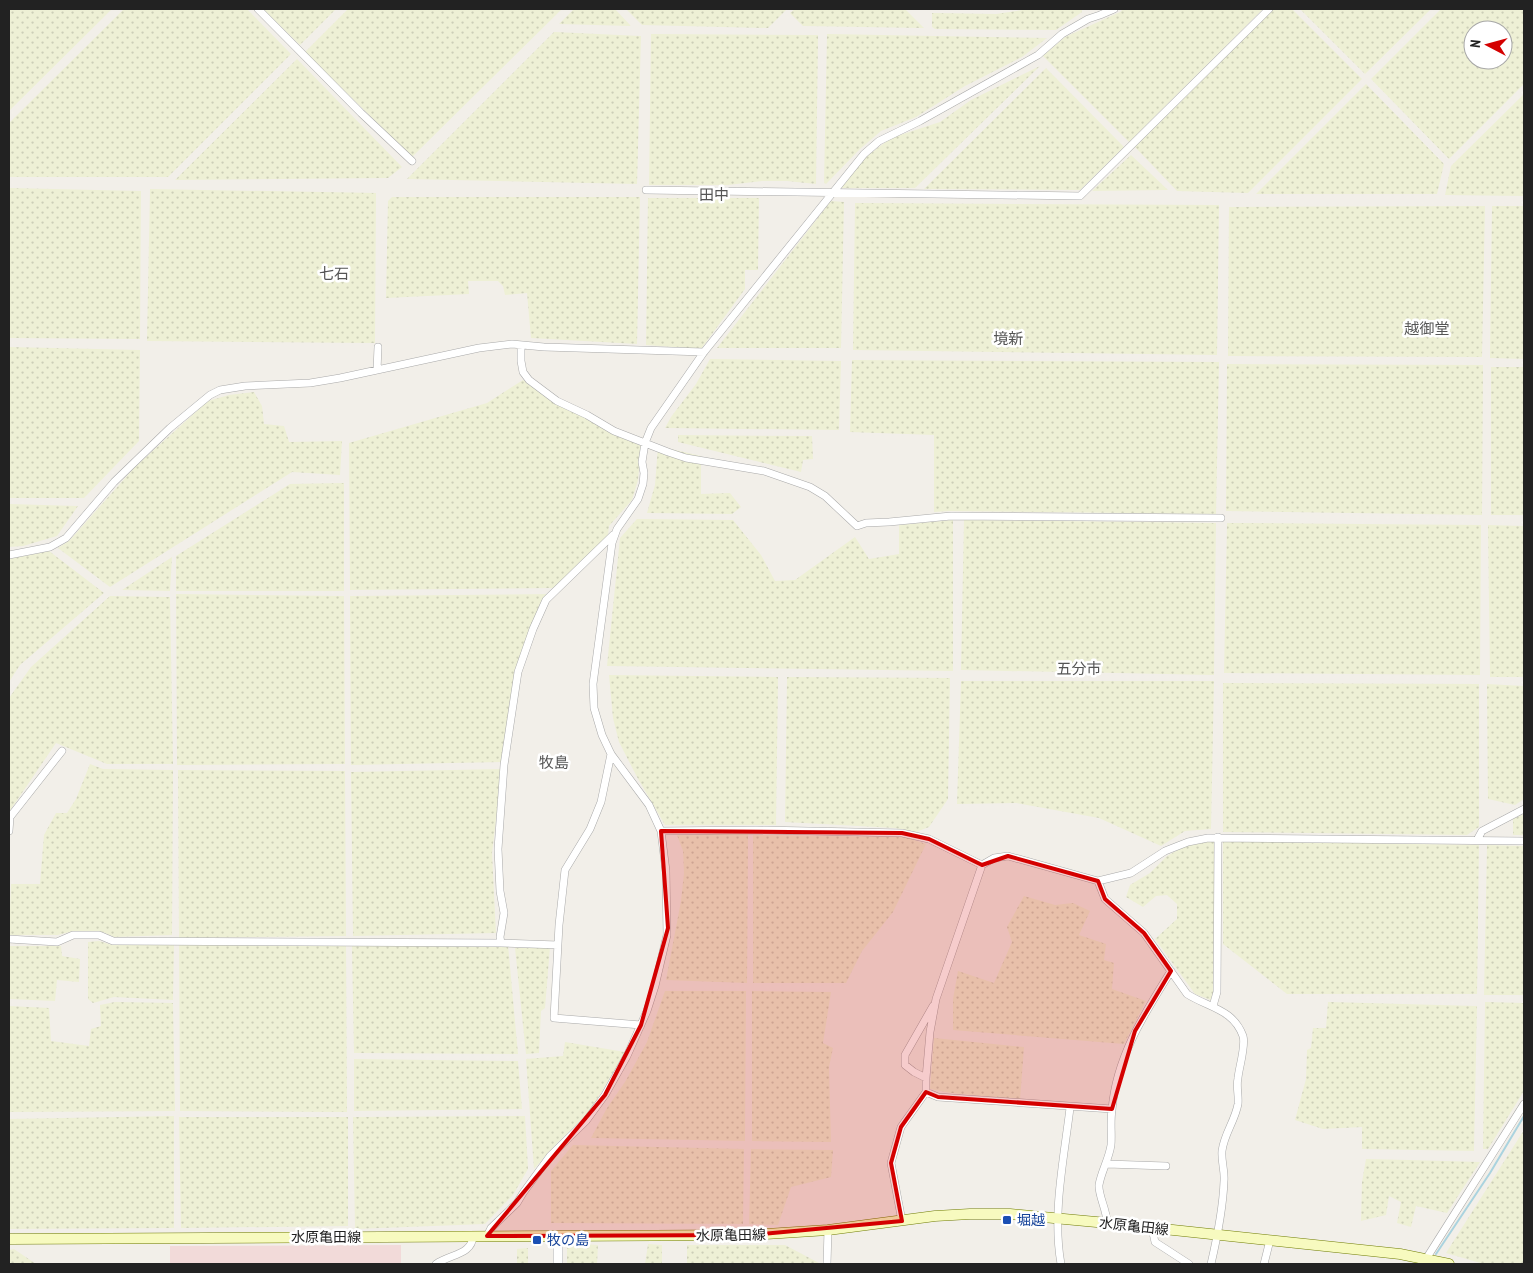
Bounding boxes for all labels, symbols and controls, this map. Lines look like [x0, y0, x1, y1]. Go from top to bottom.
north arrow [1463, 20, 1513, 70]
text: N [1466, 39, 1484, 48]
district label: 田中 [699, 185, 729, 204]
district label: 七石 [319, 264, 349, 283]
district label: 越御堂 [1403, 319, 1450, 338]
district label: 境新 [993, 329, 1023, 348]
district label: 五分市 [1056, 659, 1102, 678]
district label: 牧島 [539, 753, 569, 772]
place label: 堀越 [1017, 1211, 1045, 1229]
street label: 水原亀田線 [1098, 1213, 1170, 1239]
marker: 堀越 [1001, 1214, 1013, 1226]
street label: 水原亀田線 [696, 1225, 766, 1245]
street label: 水原亀田線 [291, 1228, 361, 1246]
place label: 牧の島 [547, 1231, 589, 1249]
marker: 牧の島 [531, 1234, 543, 1246]

